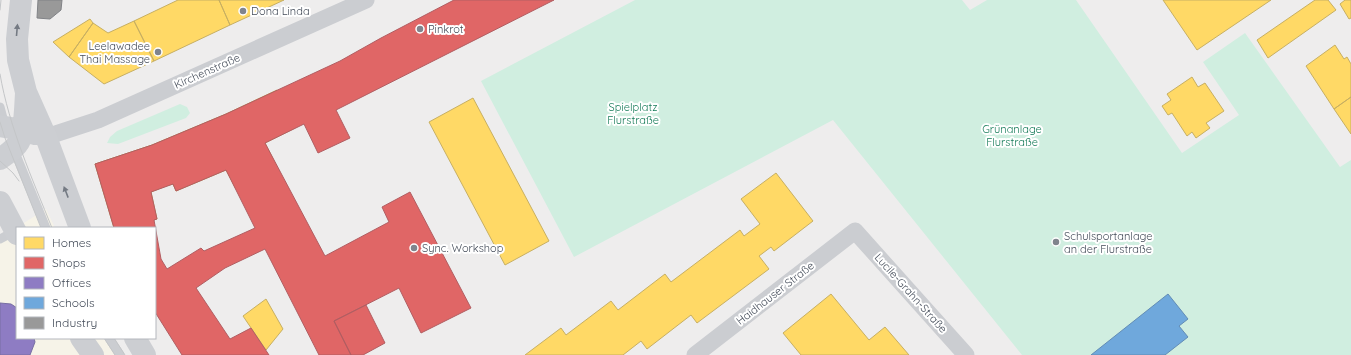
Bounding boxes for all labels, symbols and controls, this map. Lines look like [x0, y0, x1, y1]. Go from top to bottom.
place label: Dona Linda [251, 4, 310, 18]
marker: Dona Linda [238, 6, 248, 16]
place label: Pinkrot [428, 22, 464, 36]
one-way arrow [14, 24, 21, 36]
marker: Pinkrot [415, 24, 425, 34]
place label: Leelawadee Thai Massage [79, 39, 150, 66]
marker: Leelawadee Thai Massage [153, 47, 163, 57]
street label: Kirchenstraße [172, 50, 242, 92]
park label: Spielplatz Flurstraße [607, 100, 659, 127]
park label: Grünanlage Flurstraße [982, 122, 1042, 149]
one-way arrow [63, 185, 69, 197]
legend [16, 227, 156, 339]
place label: Schulsportanlage an der Flurstraße [1064, 229, 1152, 256]
text: Homes [52, 235, 92, 250]
marker: Schulsportanlage an der Flurstraße [1051, 237, 1061, 247]
place label: Sync. Workshop [422, 241, 504, 255]
marker: Sync. Workshop [409, 243, 419, 253]
street label: Lucile-Grahn-Straße [872, 250, 950, 336]
text: Shops [52, 255, 86, 270]
street label: Haidhauser Straße [733, 258, 817, 328]
text: Offices [52, 275, 91, 290]
text: Schools [52, 295, 95, 310]
text: Industry [52, 315, 97, 330]

